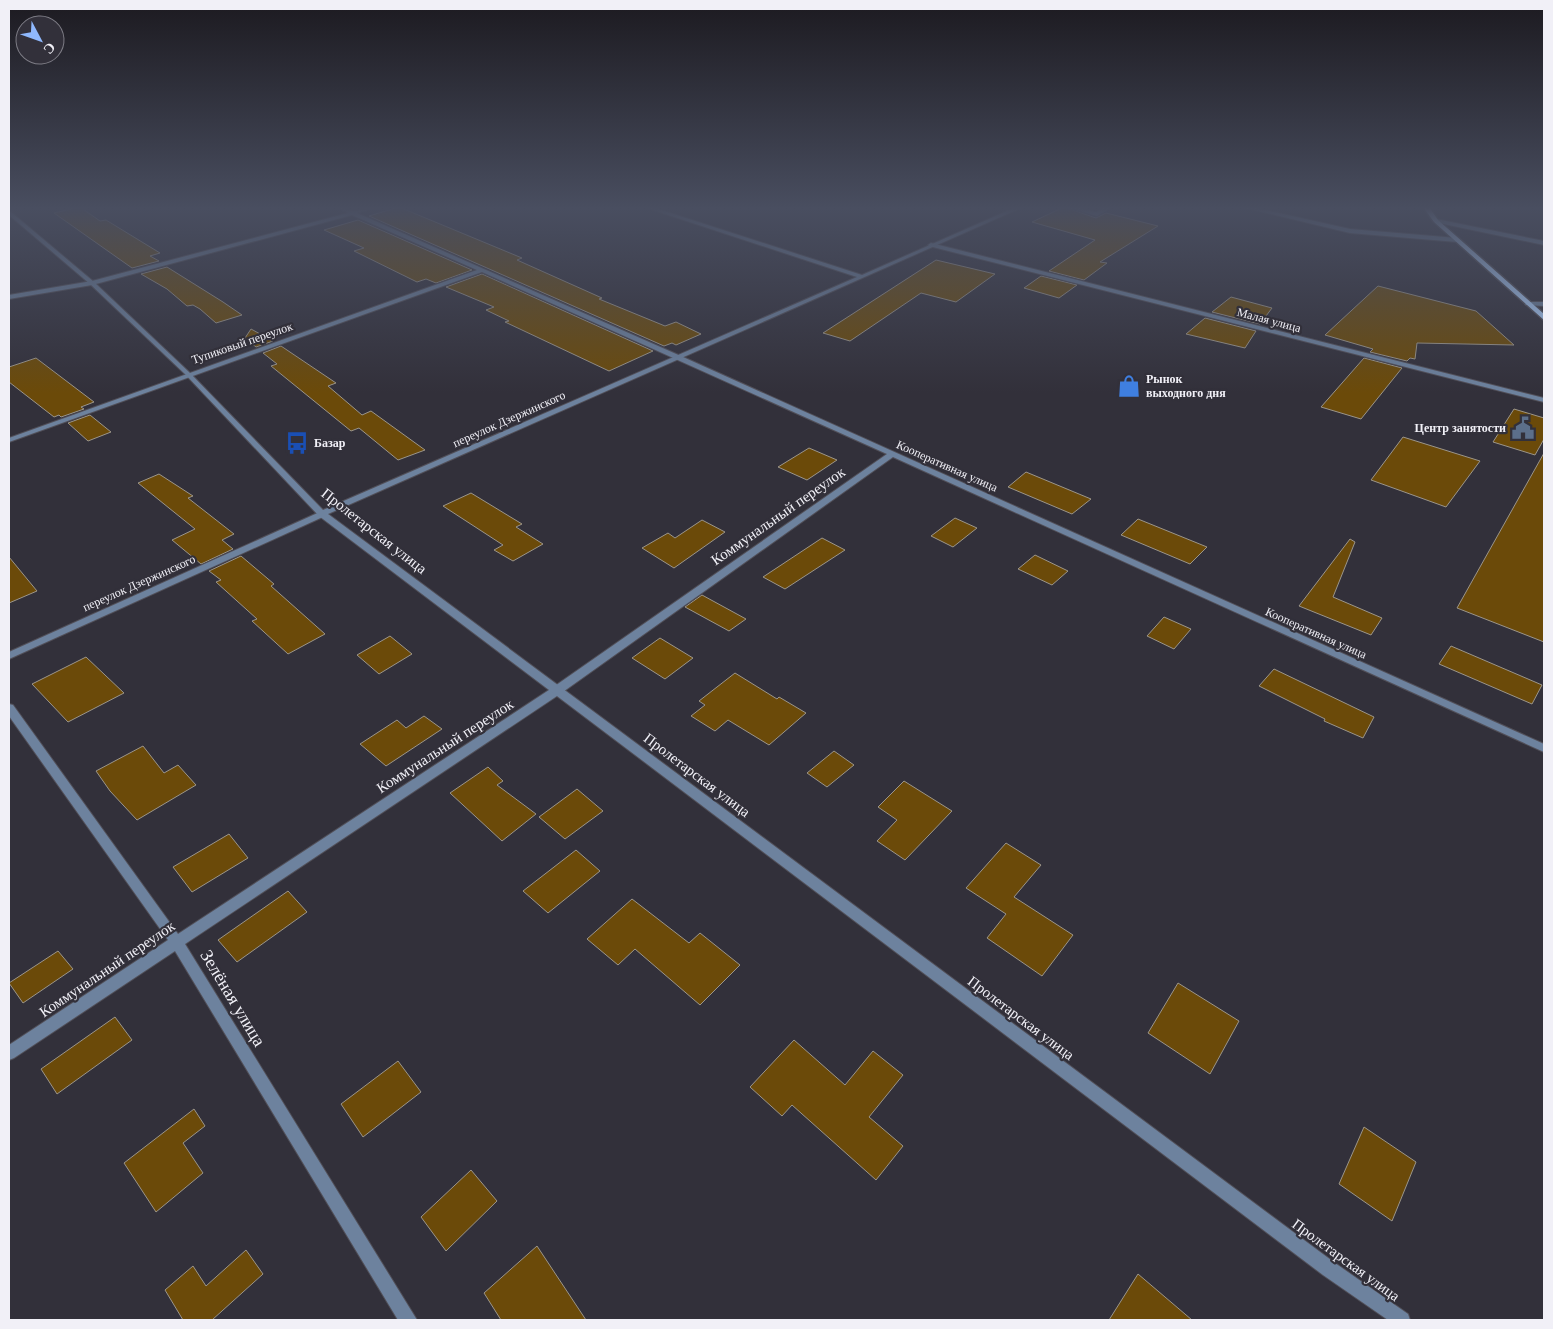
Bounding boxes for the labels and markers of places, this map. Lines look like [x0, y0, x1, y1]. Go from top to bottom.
place label: Рынок выходного дня [1146, 372, 1226, 400]
shop icon: Рынок выходного дня [1116, 373, 1142, 399]
public building icon: Центр занятости [1510, 415, 1536, 441]
place label: Центр занятости [1415, 421, 1506, 435]
bus stop icon: Базар [284, 430, 310, 456]
place label: Базар [314, 436, 346, 450]

